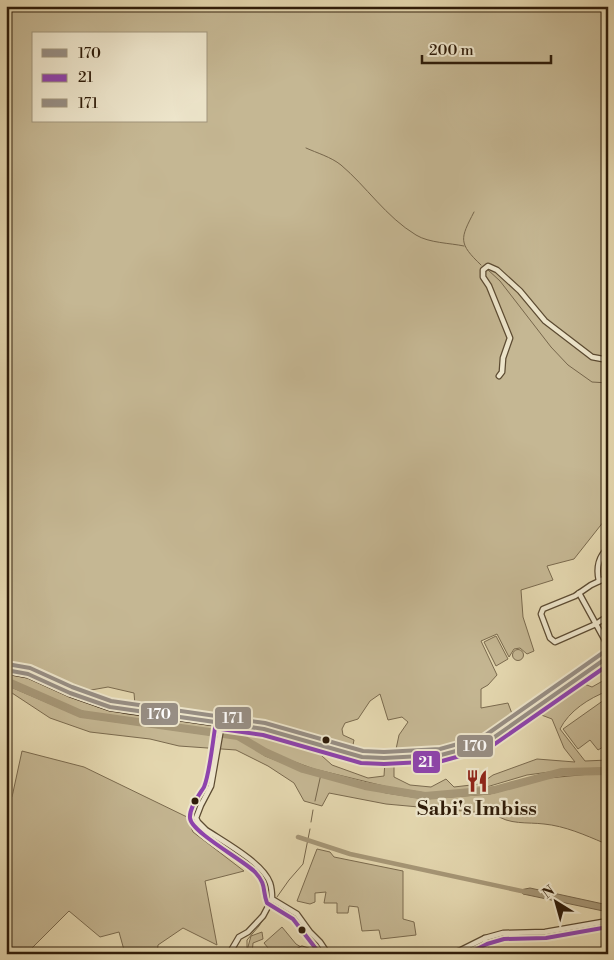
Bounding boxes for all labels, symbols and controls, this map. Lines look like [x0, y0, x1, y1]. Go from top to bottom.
legend [32, 32, 208, 122]
scale bar [422, 32, 550, 64]
text: 200 m [429, 41, 474, 60]
text: 170 [78, 44, 101, 63]
text: 21 [78, 68, 94, 87]
text: 171 [78, 94, 99, 113]
line badge: 170 [140, 702, 179, 726]
text: 170 [147, 706, 171, 724]
line badge: 171 [214, 706, 252, 730]
text: 171 [222, 710, 244, 728]
line badge: 170 [456, 734, 494, 758]
unlabelled marker [321, 735, 331, 745]
text: 170 [463, 738, 487, 756]
line badge: 21 [412, 750, 441, 774]
text: 21 [418, 754, 434, 772]
restaurant icon: Sabi's Imbiss [464, 768, 490, 794]
unlabelled marker [190, 796, 200, 806]
place label: Sabi's Imbiss [417, 797, 537, 822]
north arrow [532, 878, 582, 928]
text: N [539, 882, 559, 903]
unlabelled marker [297, 925, 307, 935]

